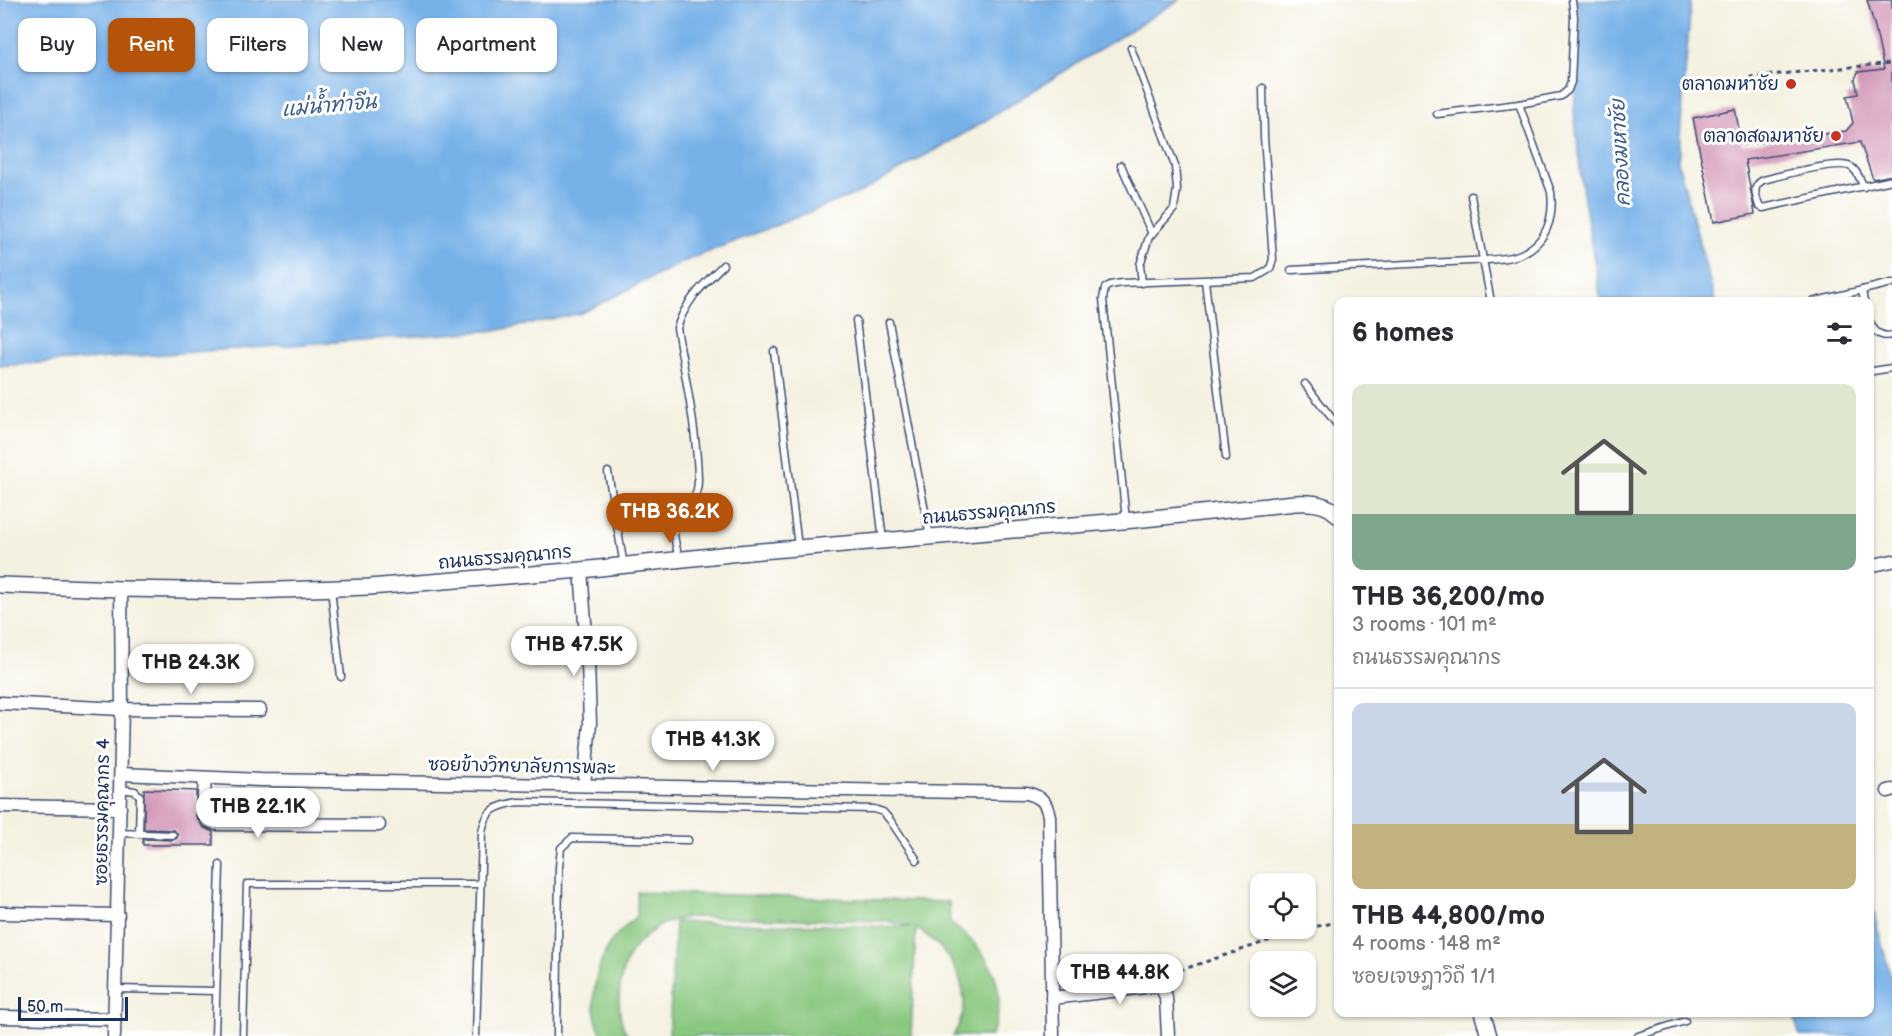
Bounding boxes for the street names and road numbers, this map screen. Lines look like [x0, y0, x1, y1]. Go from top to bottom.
street label: ถนนธรรมคุณากร [921, 496, 1057, 532]
street label: ถนนธรรมคุณากร [437, 541, 573, 577]
street label: ซอยธรรมคุณากร 4 [91, 738, 117, 886]
street label: ซอยข้างวิทยาลัยการพละ [428, 752, 616, 779]

